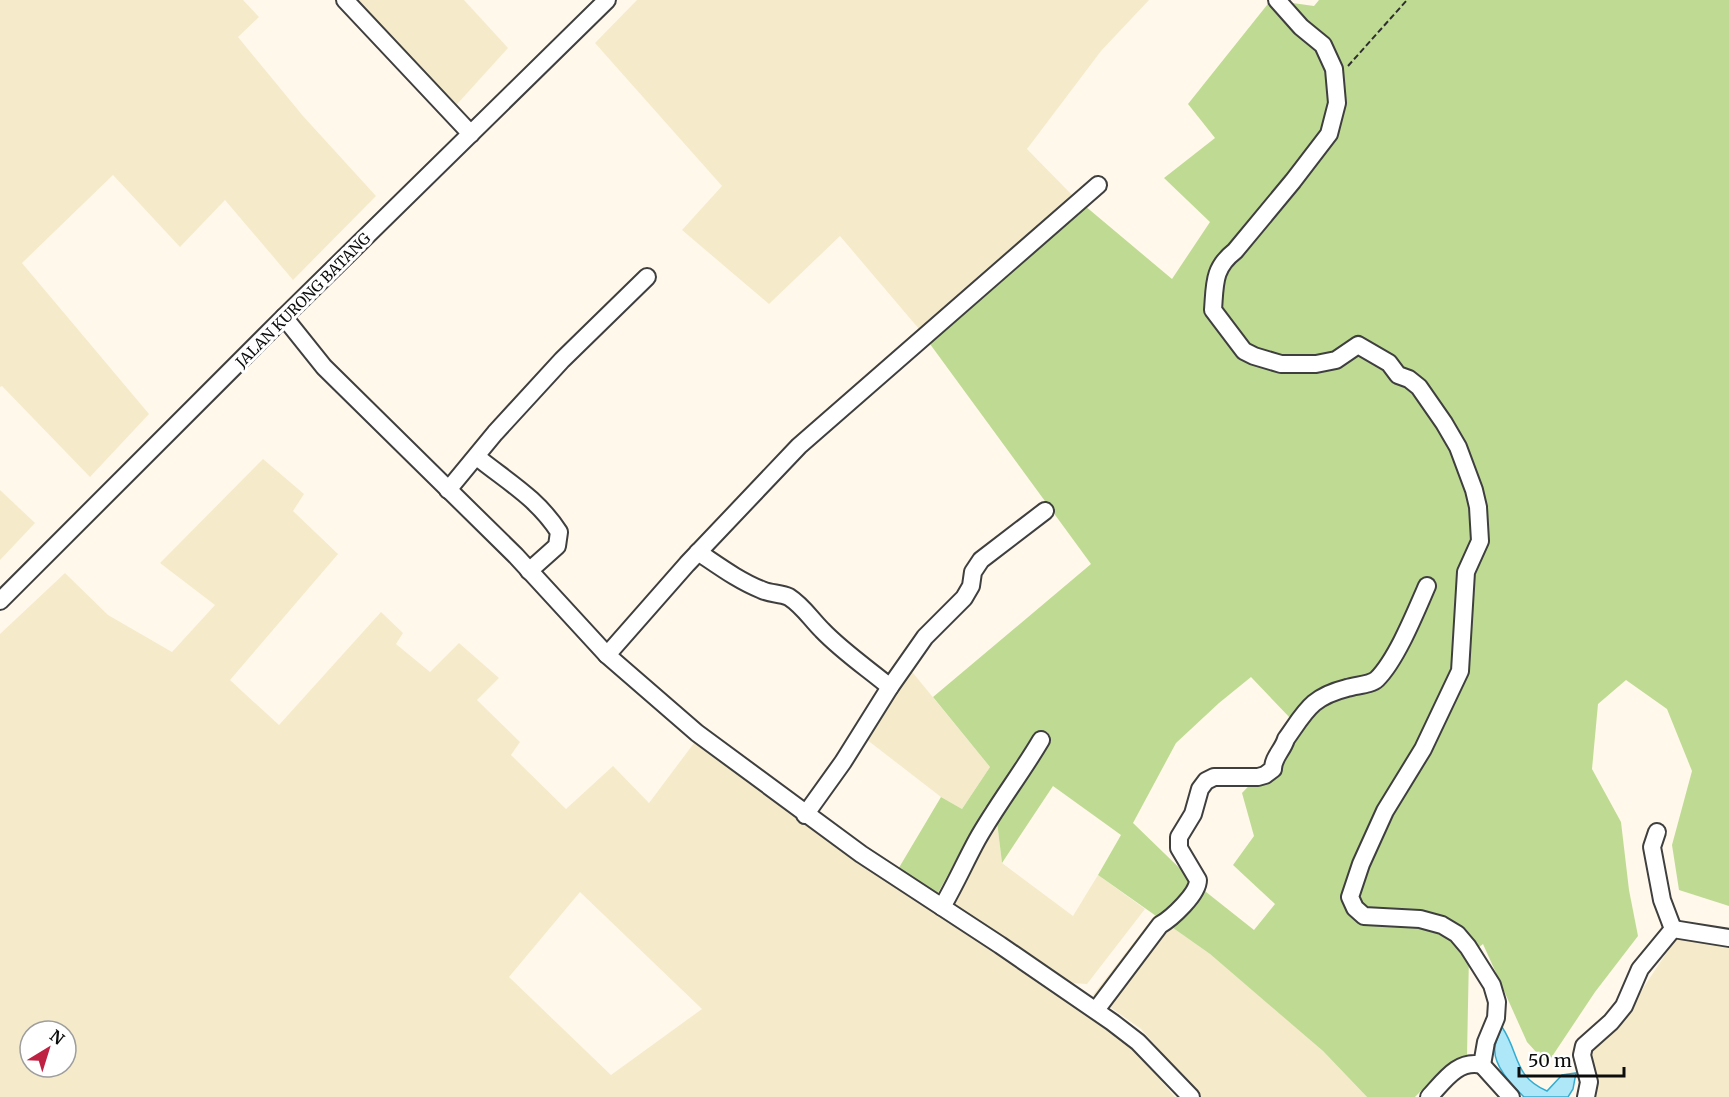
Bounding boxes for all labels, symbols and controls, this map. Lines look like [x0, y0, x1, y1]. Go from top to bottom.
street label: JALAN KURONG BATANG [231, 229, 374, 372]
north arrow [18, 1019, 78, 1079]
text: N [46, 1025, 69, 1049]
scale bar [1519, 1040, 1624, 1078]
text: 50 m [1528, 1049, 1572, 1072]

